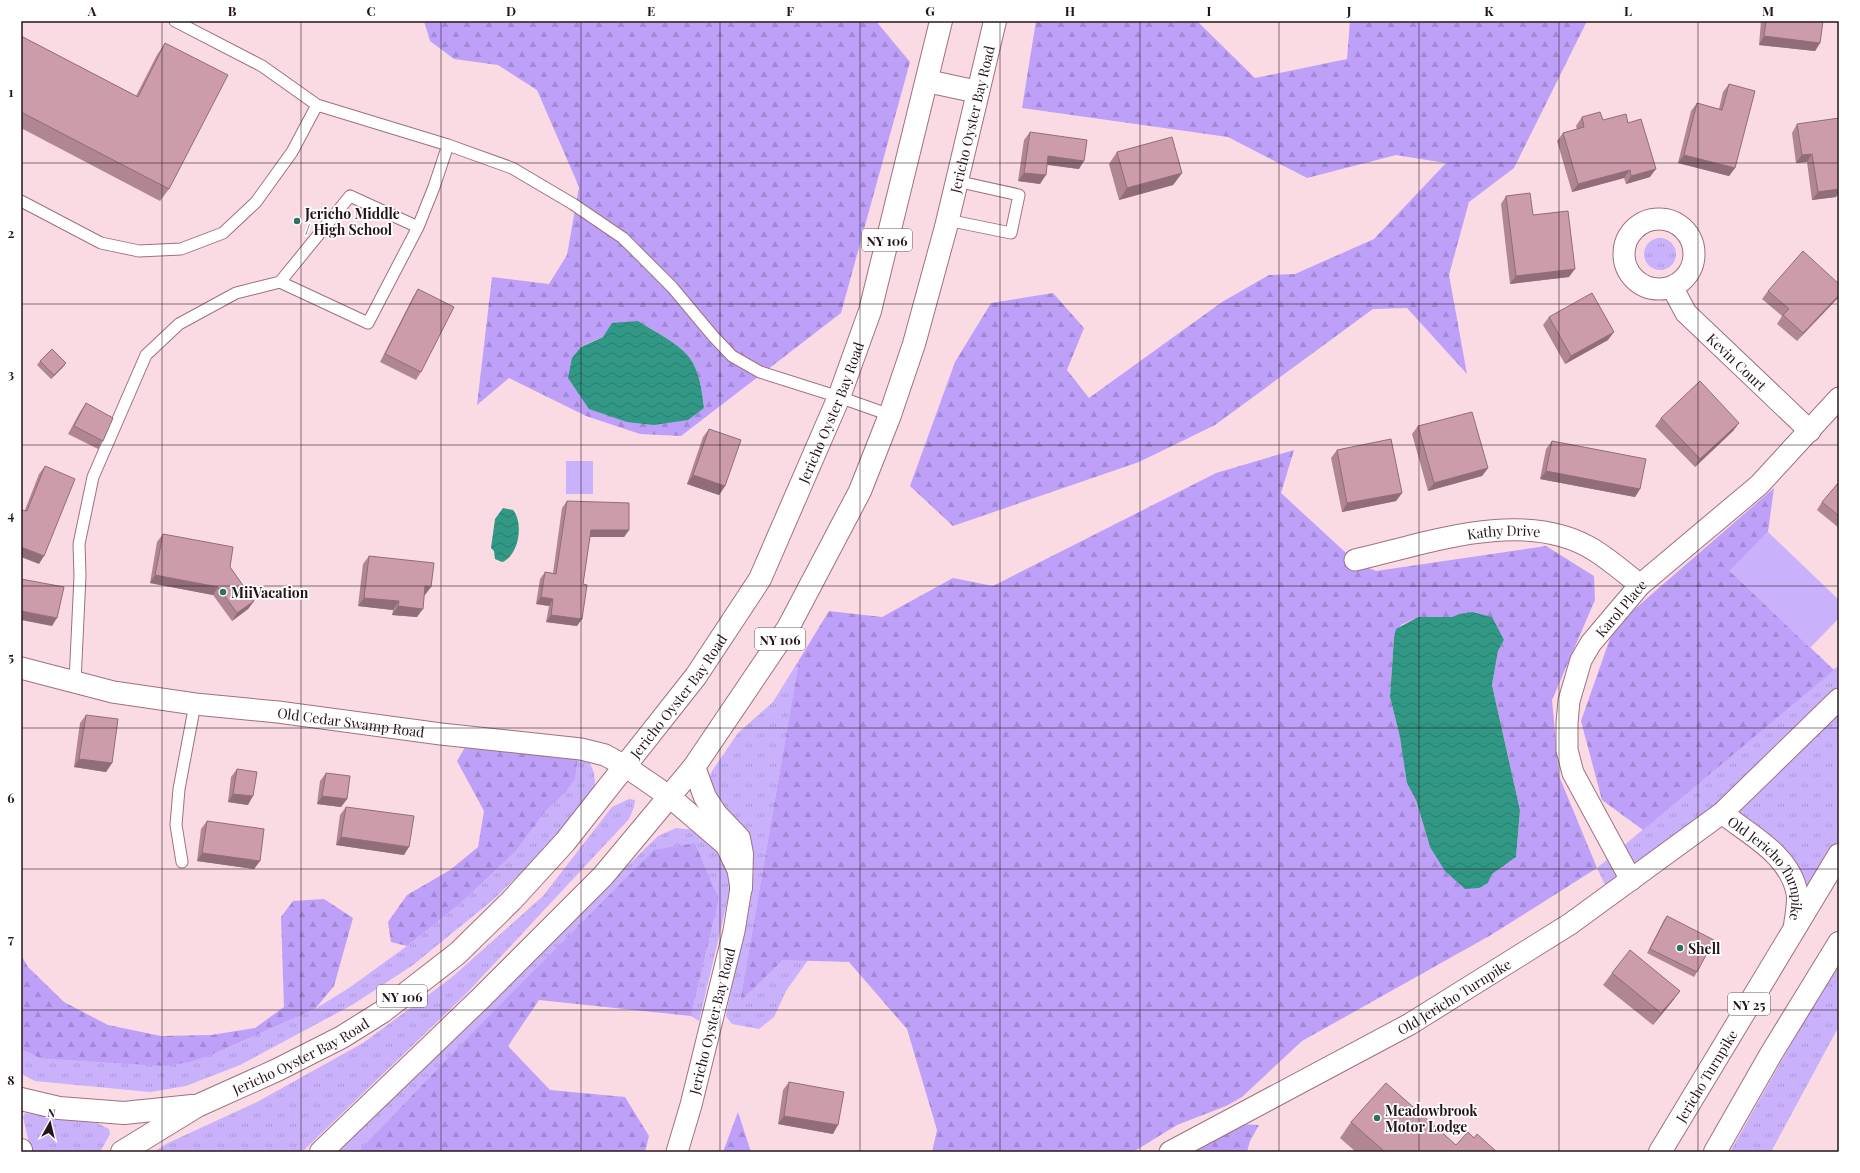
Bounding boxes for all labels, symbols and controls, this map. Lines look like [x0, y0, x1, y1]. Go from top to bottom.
text: A [87, 2, 97, 19]
text: B [228, 2, 237, 19]
text: C [366, 2, 376, 19]
text: D [506, 2, 516, 19]
text: E [647, 2, 655, 19]
text: F [786, 2, 794, 19]
text: G [925, 2, 935, 19]
text: H [1065, 2, 1075, 19]
text: I [1207, 2, 1212, 19]
text: J [1346, 2, 1352, 19]
text: K [1484, 2, 1494, 19]
text: L [1624, 2, 1632, 19]
text: M [1762, 2, 1774, 19]
street label: Jericho Oyster Bay Road [945, 44, 998, 196]
text: 1 [9, 83, 14, 100]
place label: Jericho Middle / High School [304, 204, 400, 239]
marker: Jericho Middle / High School [292, 216, 302, 226]
text: 2 [8, 224, 15, 241]
road number: NY 106 [862, 229, 912, 251]
street label: Kevin Court [1703, 329, 1772, 395]
street label: Jericho Oyster Bay Road [793, 339, 868, 487]
text: 3 [8, 365, 14, 382]
text: 4 [8, 506, 15, 523]
street label: Kathy Drive [1466, 520, 1542, 543]
street label: Karol Place [1591, 574, 1650, 641]
place label: MiiVacation [231, 583, 309, 602]
marker: MiiVacation [218, 587, 228, 597]
road number: NY 106 [755, 628, 805, 650]
street label: Jericho Oyster Bay Road [625, 630, 731, 763]
text: 5 [8, 648, 14, 665]
street label: Old Cedar Swamp Road [276, 703, 426, 741]
text: 6 [7, 789, 15, 806]
street label: Old Jericho Turnpike [1724, 811, 1807, 922]
text: 7 [8, 930, 14, 947]
place label: Shell [1688, 939, 1721, 958]
marker: Shell [1675, 943, 1685, 953]
street label: Jericho Oyster Bay Road [684, 946, 739, 1097]
street label: Old Jericho Turnpike [1394, 954, 1514, 1039]
road number: NY 106 [377, 985, 427, 1007]
road number: NY 25 [1728, 993, 1770, 1015]
street label: Jericho Oyster Bay Road [228, 1013, 372, 1099]
street label: Jericho Turnpike [1670, 1026, 1741, 1126]
text: 8 [7, 1071, 15, 1088]
place label: Meadowbrook Motor Lodge [1385, 1101, 1478, 1136]
north arrow [30, 1103, 70, 1143]
text: N [46, 1105, 56, 1121]
marker: Meadowbrook Motor Lodge [1372, 1113, 1382, 1123]

